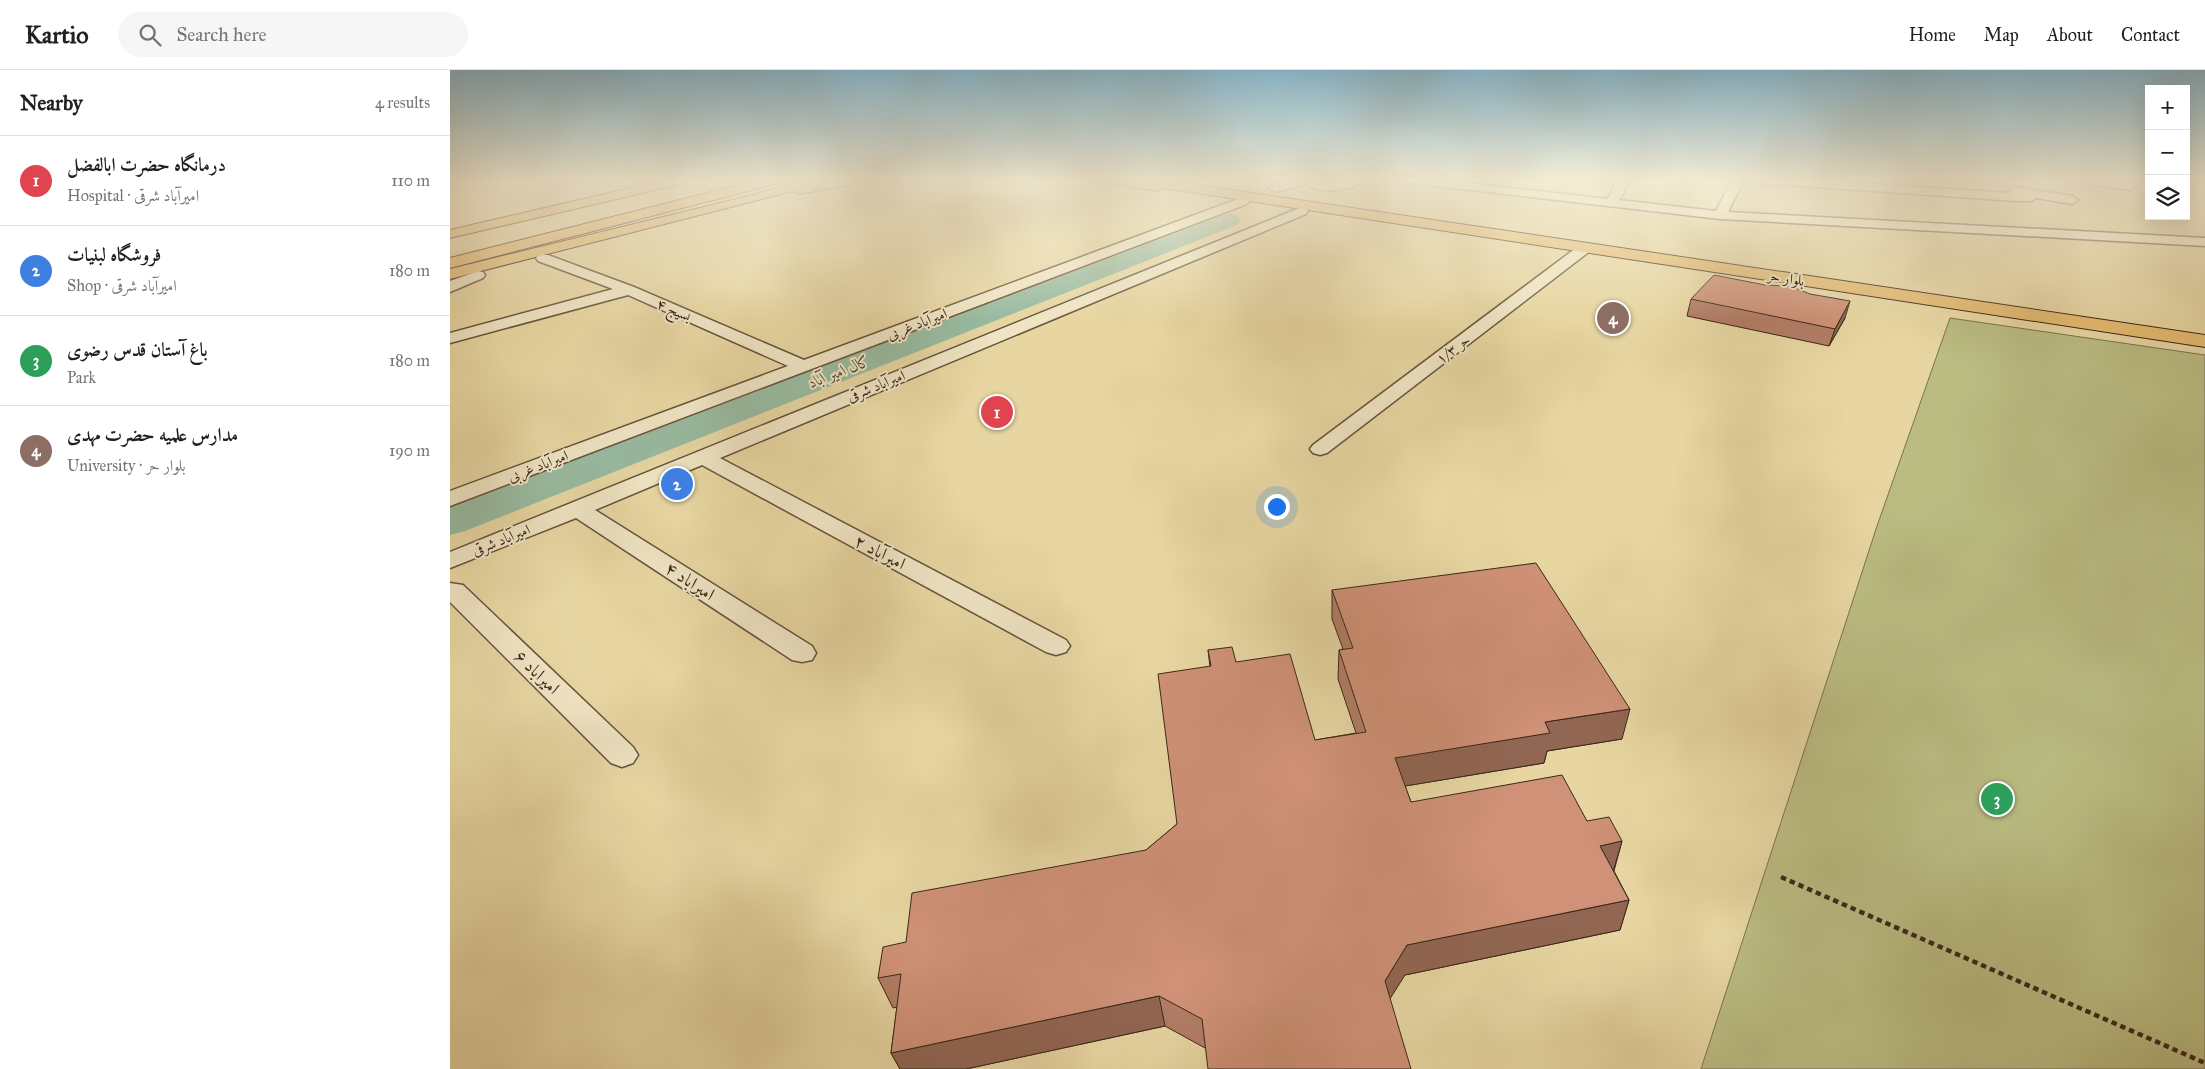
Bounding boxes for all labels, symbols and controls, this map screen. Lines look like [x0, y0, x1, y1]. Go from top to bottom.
search box [118, 12, 468, 57]
text: Kartio [25, 20, 88, 50]
icon: search [136, 21, 164, 49]
text: Search here [176, 23, 266, 46]
text: Home [1909, 24, 1956, 46]
text: Map [1984, 24, 2019, 46]
text: About [2047, 24, 2093, 46]
text: Contact [2121, 24, 2180, 46]
map controls [2145, 85, 2190, 220]
button: + [2145, 85, 2190, 130]
text: Nearby [20, 90, 83, 116]
text: 4 results [375, 93, 430, 112]
button: − [2145, 130, 2190, 175]
text: درمانگاه حضرت ابالفضل [67, 153, 226, 176]
text: 1 [33, 171, 39, 190]
text: 110 m [391, 171, 430, 190]
button: layers [2145, 175, 2190, 220]
text: Hospital · امیرآباد شرقی [67, 186, 199, 205]
text: فروشگاه لبنیات [67, 243, 161, 266]
text: 2 [32, 261, 40, 280]
text: 180 m [389, 261, 430, 280]
street label: بلوار حر [1764, 266, 1806, 290]
text: Shop · امیرآباد شرقی [67, 276, 177, 295]
street label: بسیج ۴ [652, 295, 695, 330]
pin: 4 [1597, 299, 1629, 337]
street label: امیرآباد غربی [884, 304, 951, 346]
street label: حر ۱/۳ [1432, 330, 1474, 368]
text: باغ آستان قدس رضوی [67, 338, 208, 361]
text: 3 [33, 351, 39, 370]
text: 180 m [389, 351, 430, 370]
water label: کال امیر آباد [805, 351, 873, 392]
street label: امیرآباد شرقی [844, 366, 908, 407]
text: Park [67, 368, 96, 387]
pin: 1 [981, 393, 1013, 431]
text: مدارس علمیه حضرت مهدی [67, 423, 238, 446]
text: 4 [32, 441, 40, 460]
text: 190 m [389, 441, 430, 460]
street label: امیرآباد غربی [505, 446, 572, 488]
text: University · بلوار حر [67, 456, 186, 475]
pin: 2 [661, 465, 693, 503]
your location [1264, 494, 1290, 520]
street label: امیرآباد شرقی [469, 520, 533, 561]
street label: امیرآباد ۲ [851, 529, 909, 575]
street label: امیراباد ۴ [661, 557, 719, 605]
street label: امیراباد ۶ [510, 645, 564, 699]
pin: 3 [1981, 780, 2013, 818]

